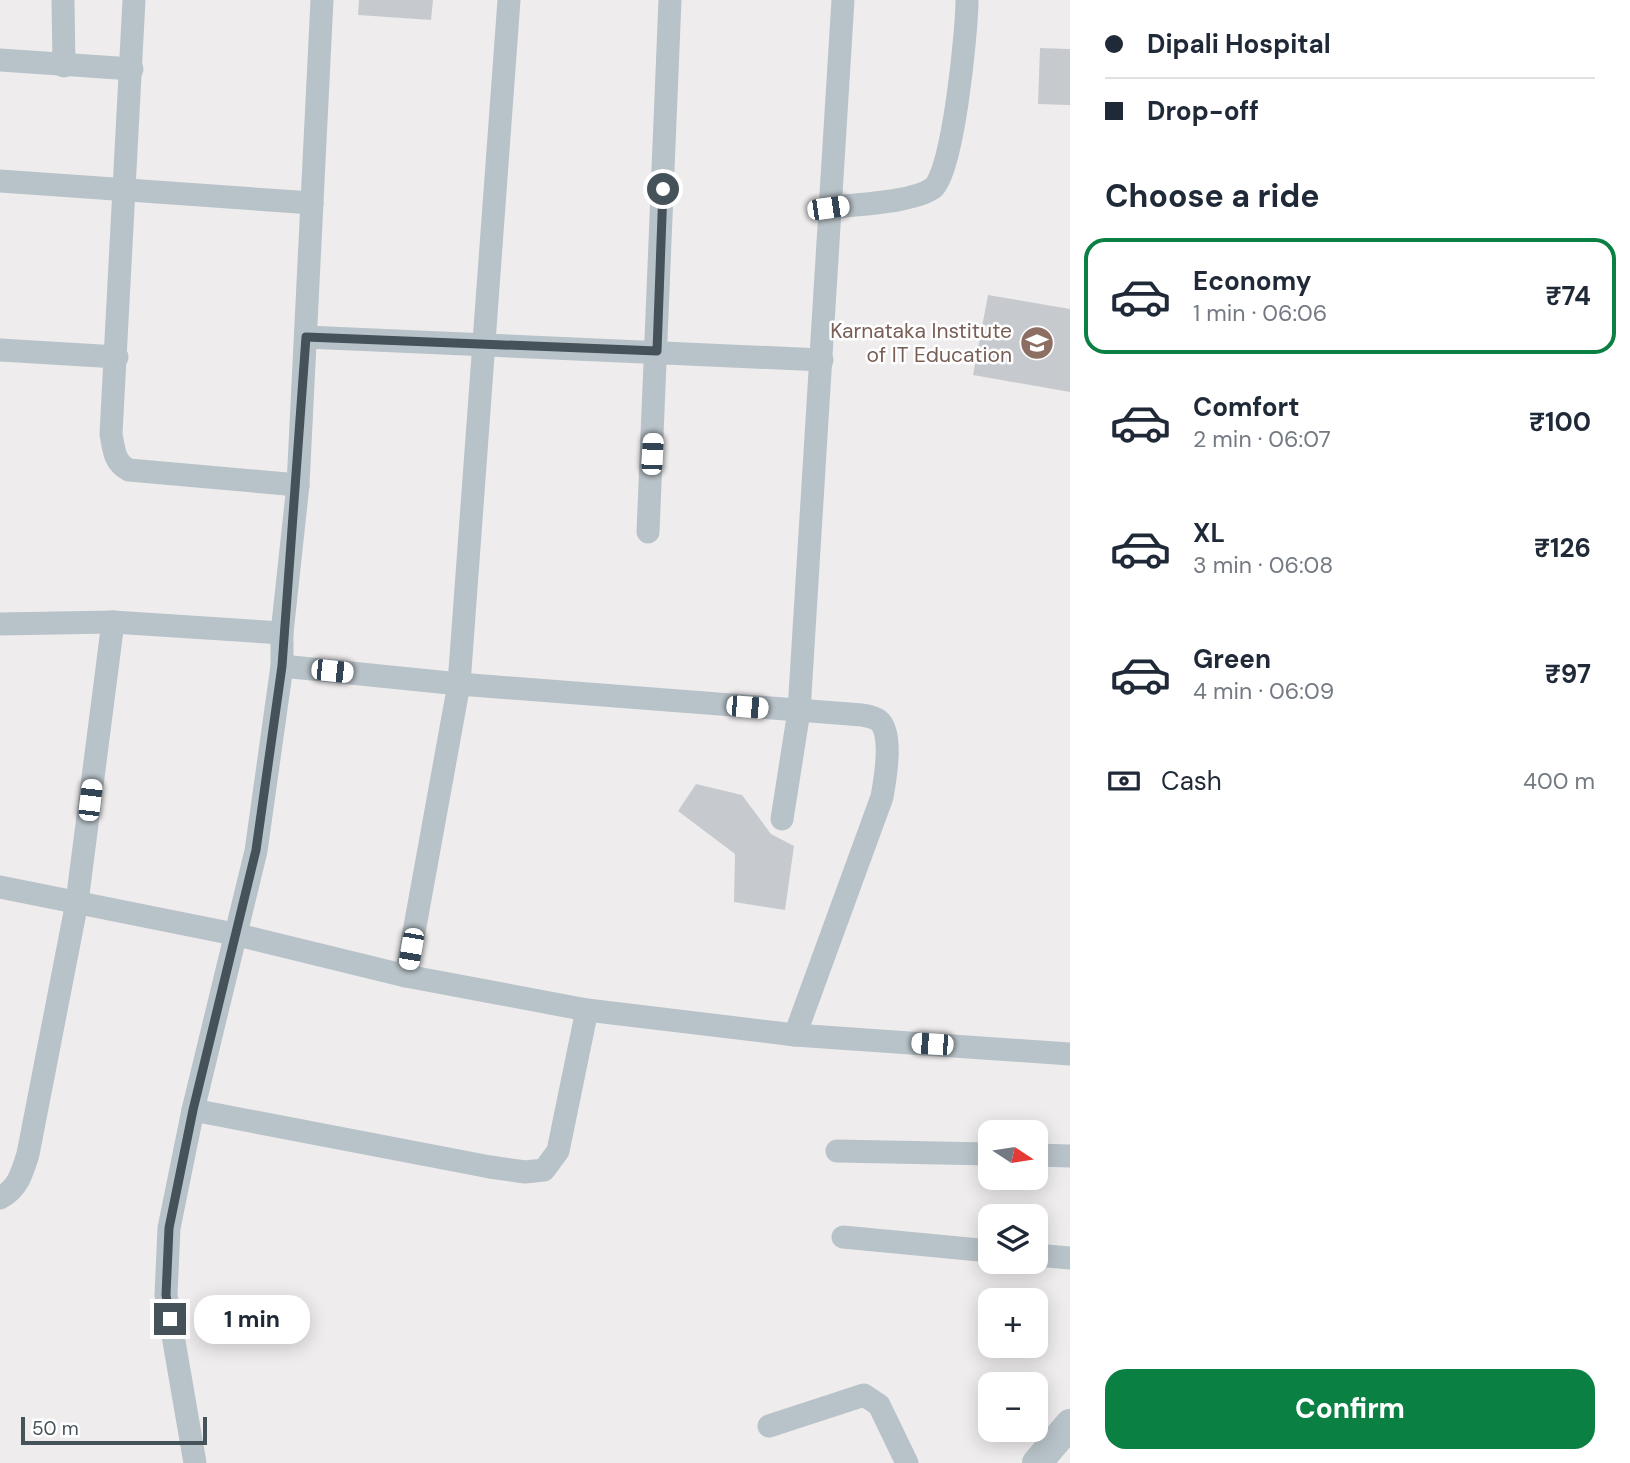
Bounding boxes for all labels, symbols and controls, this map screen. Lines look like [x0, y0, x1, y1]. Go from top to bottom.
text: Dipali Hospital [1147, 27, 1331, 61]
text: Drop-off [1147, 94, 1259, 128]
route start [647, 173, 679, 205]
text: Choose a ride [1105, 175, 1320, 217]
car [806, 195, 851, 221]
text: Economy [1193, 264, 1311, 298]
icon: car [1109, 265, 1172, 328]
text: ₹74 [1546, 279, 1591, 313]
text: 1 min · 06:06 [1193, 298, 1327, 328]
place label: Karnataka Institute of IT Education [830, 317, 1012, 369]
school or university icon: Karnataka Institute of IT Education [1018, 324, 1056, 362]
text: Comfort [1193, 390, 1299, 424]
icon: car [1109, 391, 1172, 454]
text: ₹100 [1529, 405, 1591, 439]
text: 2 min · 06:07 [1193, 424, 1331, 454]
car [641, 432, 664, 476]
text: XL [1193, 516, 1225, 550]
icon: car [1109, 517, 1172, 580]
text: ₹126 [1534, 531, 1591, 565]
text: 3 min · 06:08 [1193, 550, 1333, 580]
text: Green [1193, 642, 1271, 676]
icon: car [1109, 643, 1172, 706]
text: ₹97 [1545, 657, 1591, 691]
car [311, 658, 354, 684]
text: 4 min · 06:09 [1193, 676, 1334, 706]
car [726, 695, 769, 719]
icon: cash [1105, 762, 1143, 800]
text: Cash [1161, 764, 1222, 798]
text: 400 m [1523, 766, 1595, 796]
car [78, 778, 103, 822]
car [398, 926, 425, 972]
car [911, 1032, 954, 1056]
north arrow [978, 1120, 1048, 1190]
map controls [978, 1120, 1048, 1442]
button: layers [978, 1204, 1048, 1274]
button: + [978, 1288, 1048, 1358]
callout: 1 min [194, 1294, 310, 1344]
route end [154, 1303, 186, 1335]
text: 1 min [224, 1304, 280, 1334]
button: Confirm [1105, 1369, 1595, 1449]
button: − [978, 1372, 1048, 1442]
scale bar [21, 1414, 206, 1446]
text: 50 m [32, 1416, 79, 1441]

